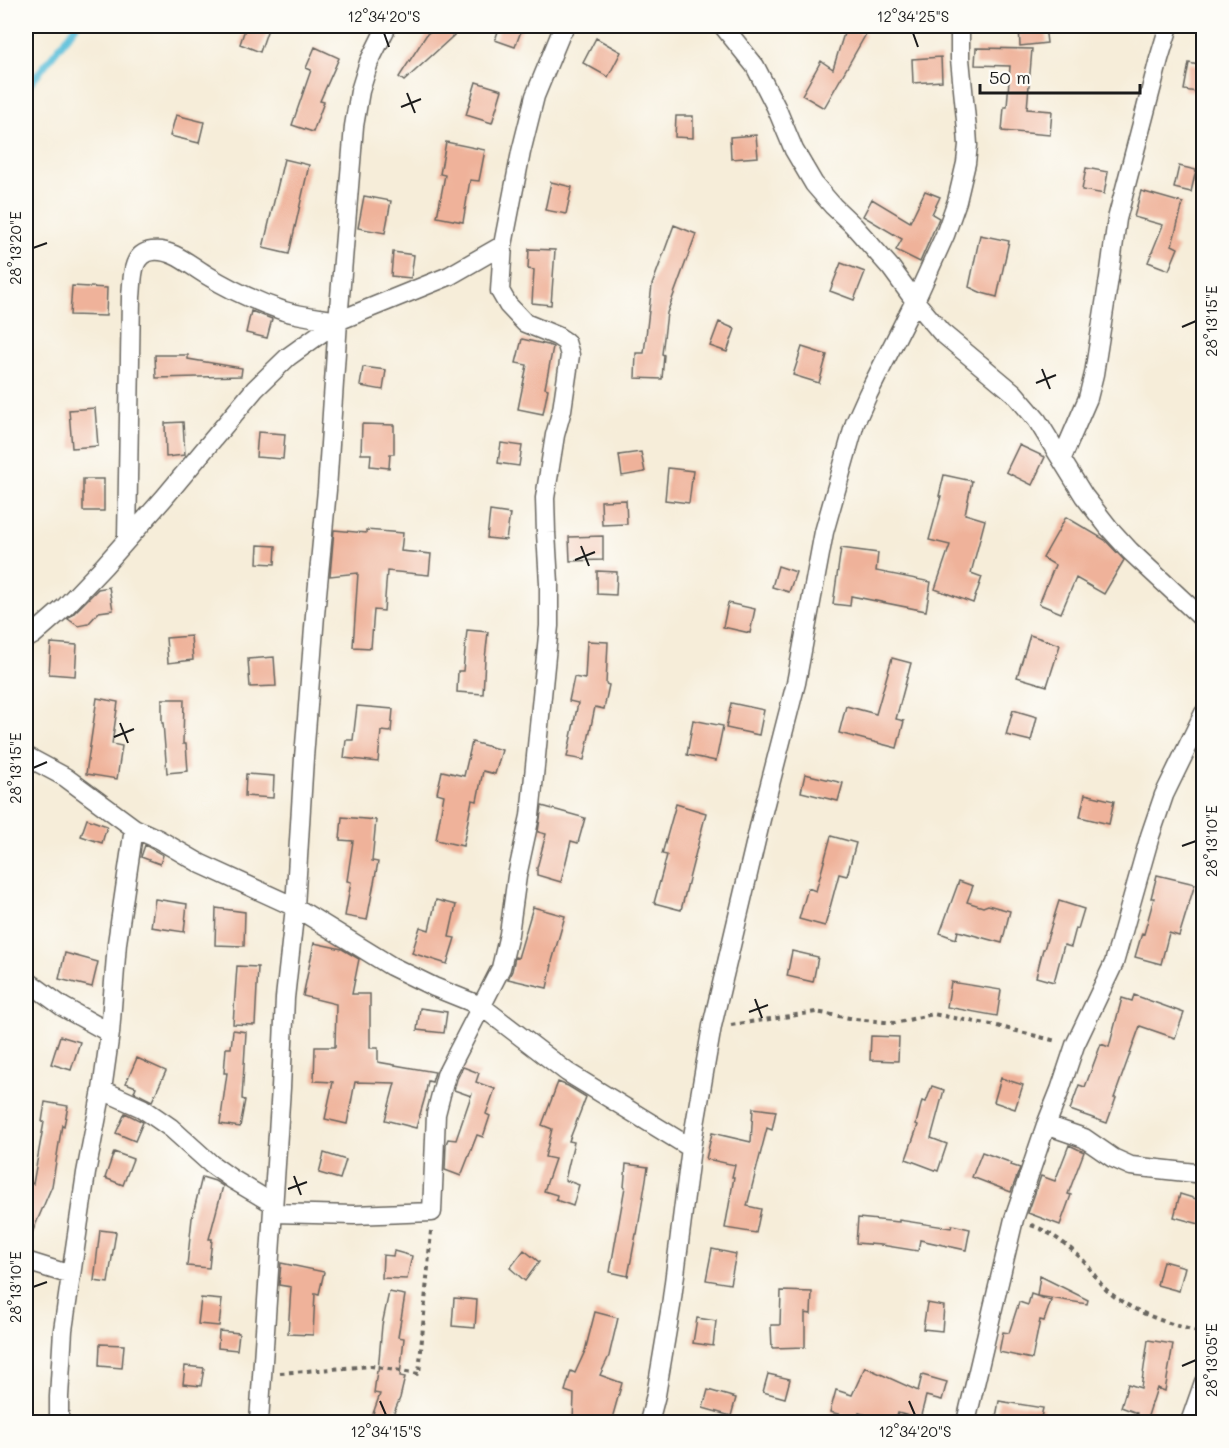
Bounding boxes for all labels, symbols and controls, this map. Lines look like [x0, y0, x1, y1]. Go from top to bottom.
text: 12°34'20"S [347, 6, 421, 26]
text: 12°34'25"S [877, 6, 949, 26]
scale bar [980, 57, 1140, 95]
text: 50 m [989, 65, 1031, 89]
text: 28°13'20"E [5, 211, 25, 285]
text: 28°13'15"E [1201, 285, 1221, 357]
text: 28°13'15"E [5, 732, 25, 804]
text: 28°13'10"E [1201, 805, 1221, 877]
text: 28°13'10"E [5, 1251, 25, 1323]
text: 28°13'05"E [1201, 1323, 1221, 1397]
text: 12°34'15"S [351, 1421, 421, 1441]
text: 12°34'20"S [878, 1421, 952, 1441]

